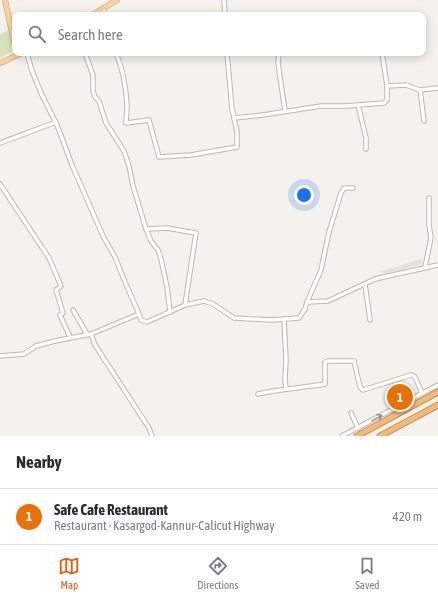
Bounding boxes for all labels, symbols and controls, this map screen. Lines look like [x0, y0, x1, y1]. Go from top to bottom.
search box [12, 12, 426, 56]
icon: search [26, 23, 48, 45]
text: Search here [58, 26, 123, 43]
your location [294, 185, 314, 205]
pin: 1 [387, 382, 413, 412]
one-way arrow [371, 413, 383, 421]
text: Nearby [16, 452, 62, 472]
text: Safe Cafe Restaurant [54, 501, 168, 518]
text: 1 [26, 509, 32, 524]
text: 420 m [393, 509, 422, 524]
text: Restaurant · Kasargod-Kannur-Calicut Highway [54, 518, 275, 533]
tab: Map [58, 555, 80, 591]
tab: Directions [197, 555, 238, 591]
tab: Saved [355, 555, 380, 591]

